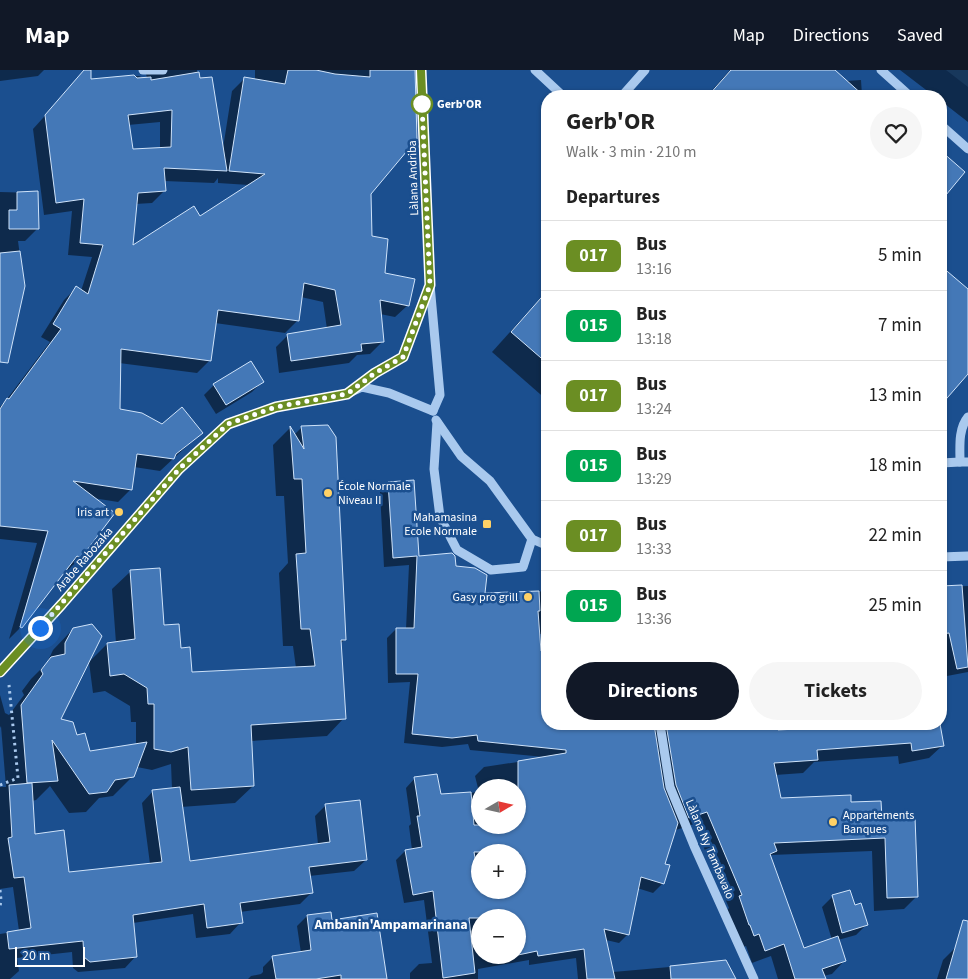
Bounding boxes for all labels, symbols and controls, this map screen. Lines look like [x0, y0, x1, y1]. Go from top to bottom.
text: Map [25, 18, 70, 53]
text: Map [733, 23, 765, 48]
text: Directions [793, 23, 869, 48]
text: Saved [897, 23, 943, 48]
marker: Gerb'OR [411, 93, 433, 115]
place label: Gerb'OR [437, 96, 482, 113]
text: Gerb'OR [566, 104, 655, 139]
button: heart [870, 107, 922, 159]
street label: Làlana Andriba [404, 140, 423, 216]
text: Walk · 3 min · 210 m [566, 141, 697, 163]
text: Departures [566, 184, 660, 211]
text: Bus [636, 231, 667, 258]
text: 5 min [878, 242, 922, 269]
text: 017 [579, 243, 608, 268]
text: 13:16 [636, 258, 672, 280]
text: Bus [636, 301, 667, 328]
text: 7 min [878, 312, 922, 339]
text: 015 [579, 313, 608, 338]
text: 13:18 [636, 328, 672, 350]
text: Bus [636, 371, 667, 398]
text: 13 min [868, 382, 922, 409]
text: 017 [579, 383, 608, 408]
text: 13:24 [636, 398, 672, 420]
text: Bus [636, 441, 667, 468]
text: 18 min [868, 452, 922, 479]
text: 015 [579, 453, 608, 478]
text: 13:29 [636, 468, 672, 490]
place label: École Normale Niveau II [338, 478, 411, 509]
marker: École Normale Niveau II [322, 487, 334, 499]
place label: Iris art [77, 504, 109, 521]
marker: Iris art [113, 506, 125, 518]
place label: Mahamasina Ecole Normale [404, 509, 477, 540]
text: Bus [636, 511, 667, 538]
marker: Mahamasina Ecole Normale [481, 518, 493, 530]
text: 22 min [868, 522, 922, 549]
text: 017 [579, 523, 608, 548]
street label: Arabe Rabozaka [52, 524, 117, 595]
text: 13:33 [636, 538, 672, 560]
text: Bus [636, 581, 667, 608]
place label: Gasy pro grill [453, 589, 518, 606]
marker: Gasy pro grill [522, 591, 534, 603]
text: 25 min [868, 592, 922, 619]
text: 015 [579, 593, 608, 618]
text: 13:36 [636, 608, 672, 630]
your location [28, 616, 53, 641]
button: Directions [566, 662, 739, 720]
button: Tickets [749, 662, 922, 720]
north arrow [471, 779, 526, 834]
map controls [471, 779, 526, 964]
street label: Làlana Ny Tambavalo [681, 797, 738, 902]
place label: Appartements Banques [843, 807, 914, 838]
marker: Appartements Banques [827, 816, 839, 828]
button: + [471, 844, 526, 899]
button: − [471, 909, 526, 964]
district label: Ambanin'Ampamarinana [313, 915, 468, 935]
scale bar [15, 944, 85, 967]
text: 20 m [22, 946, 50, 966]

